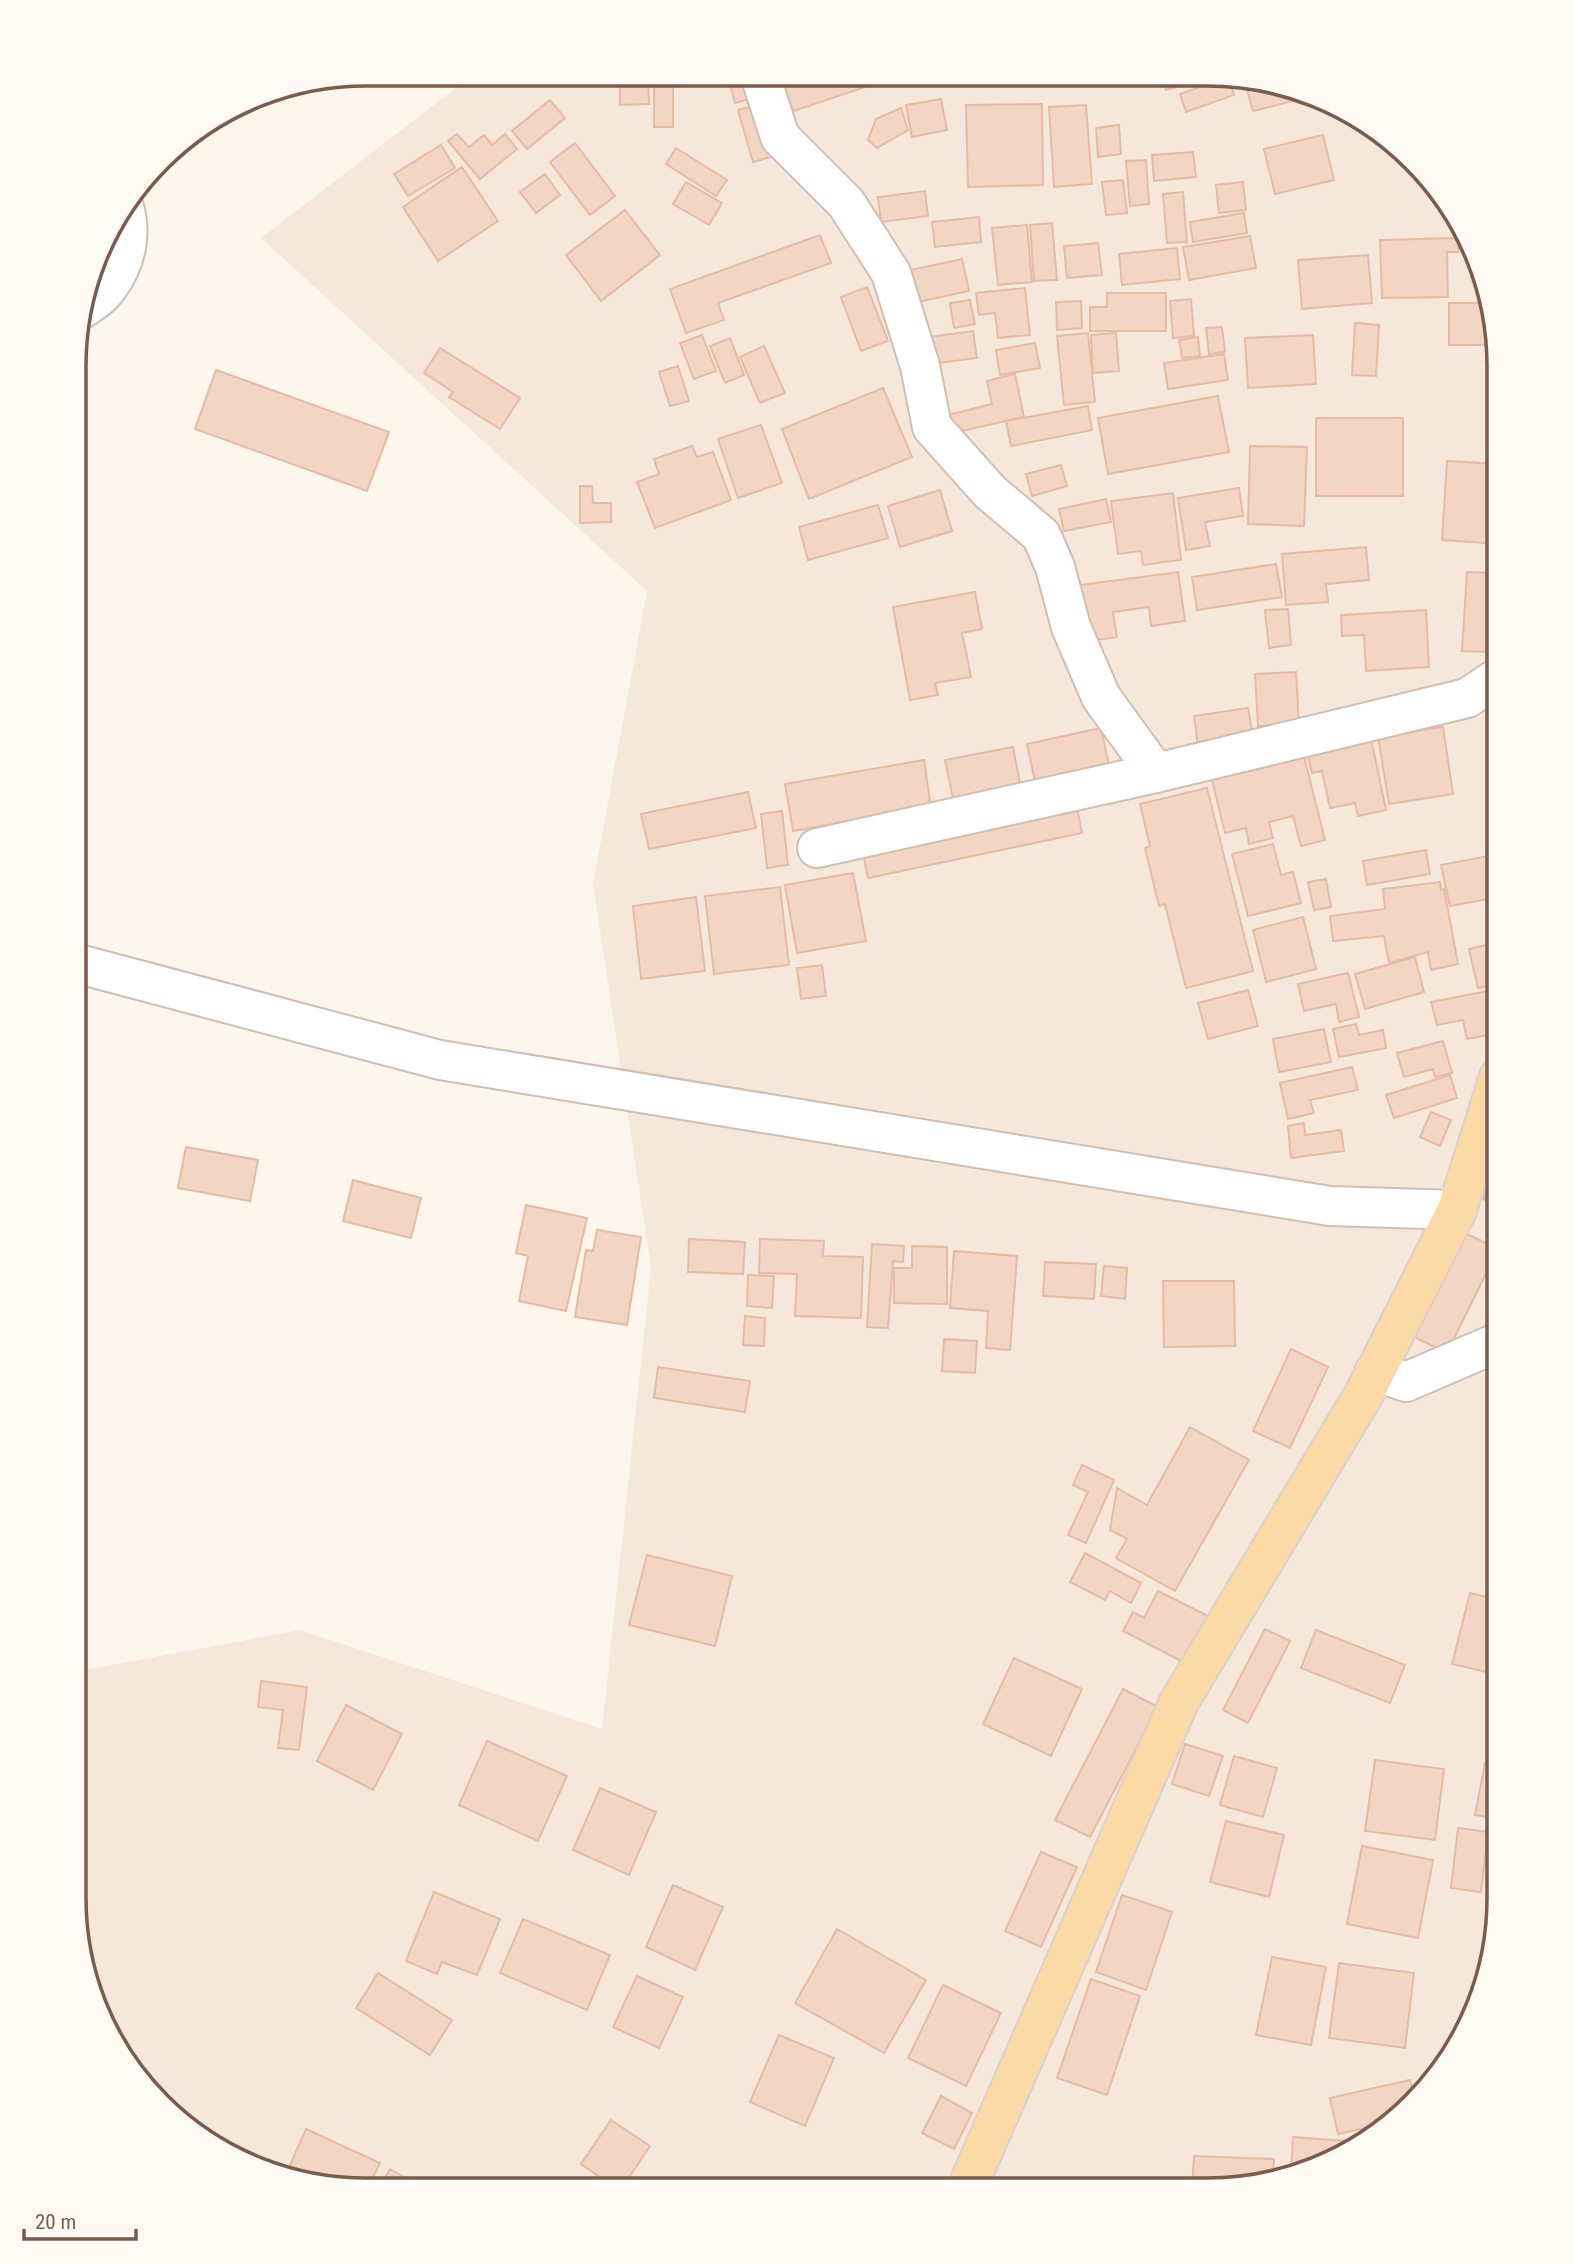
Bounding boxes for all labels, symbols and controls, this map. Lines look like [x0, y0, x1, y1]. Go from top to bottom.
scale bar [24, 2198, 136, 2242]
text: 20 m [35, 2210, 76, 2234]

